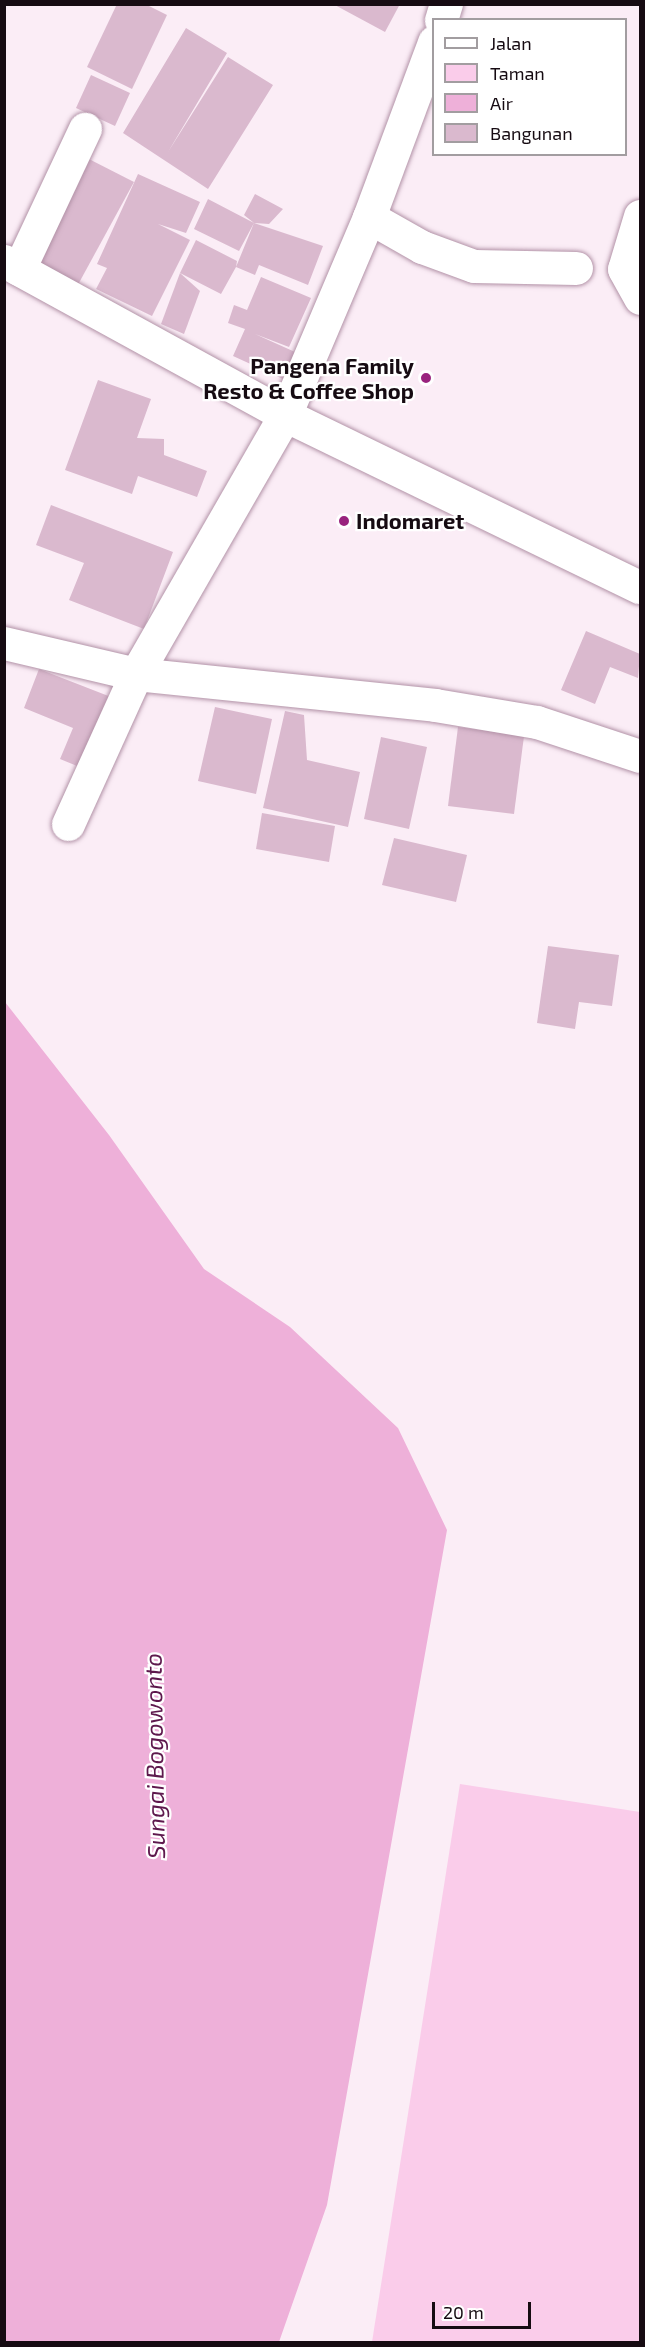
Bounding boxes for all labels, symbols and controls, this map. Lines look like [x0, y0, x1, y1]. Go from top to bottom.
legend [432, 18, 627, 156]
text: Jalan [490, 32, 532, 54]
text: Taman [490, 62, 545, 84]
text: Air [490, 92, 513, 114]
text: Bangunan [490, 122, 573, 144]
place label: Pangena Family Resto & Coffee Shop [203, 352, 414, 404]
marker: Pangena Family Resto & Coffee Shop [419, 371, 433, 385]
place label: Indomaret [356, 508, 464, 534]
marker: Indomaret [337, 514, 351, 528]
water label: Sungai Bogowonto [138, 1653, 170, 1859]
scale bar [435, 2290, 534, 2328]
text: 20 m [443, 2301, 484, 2323]

